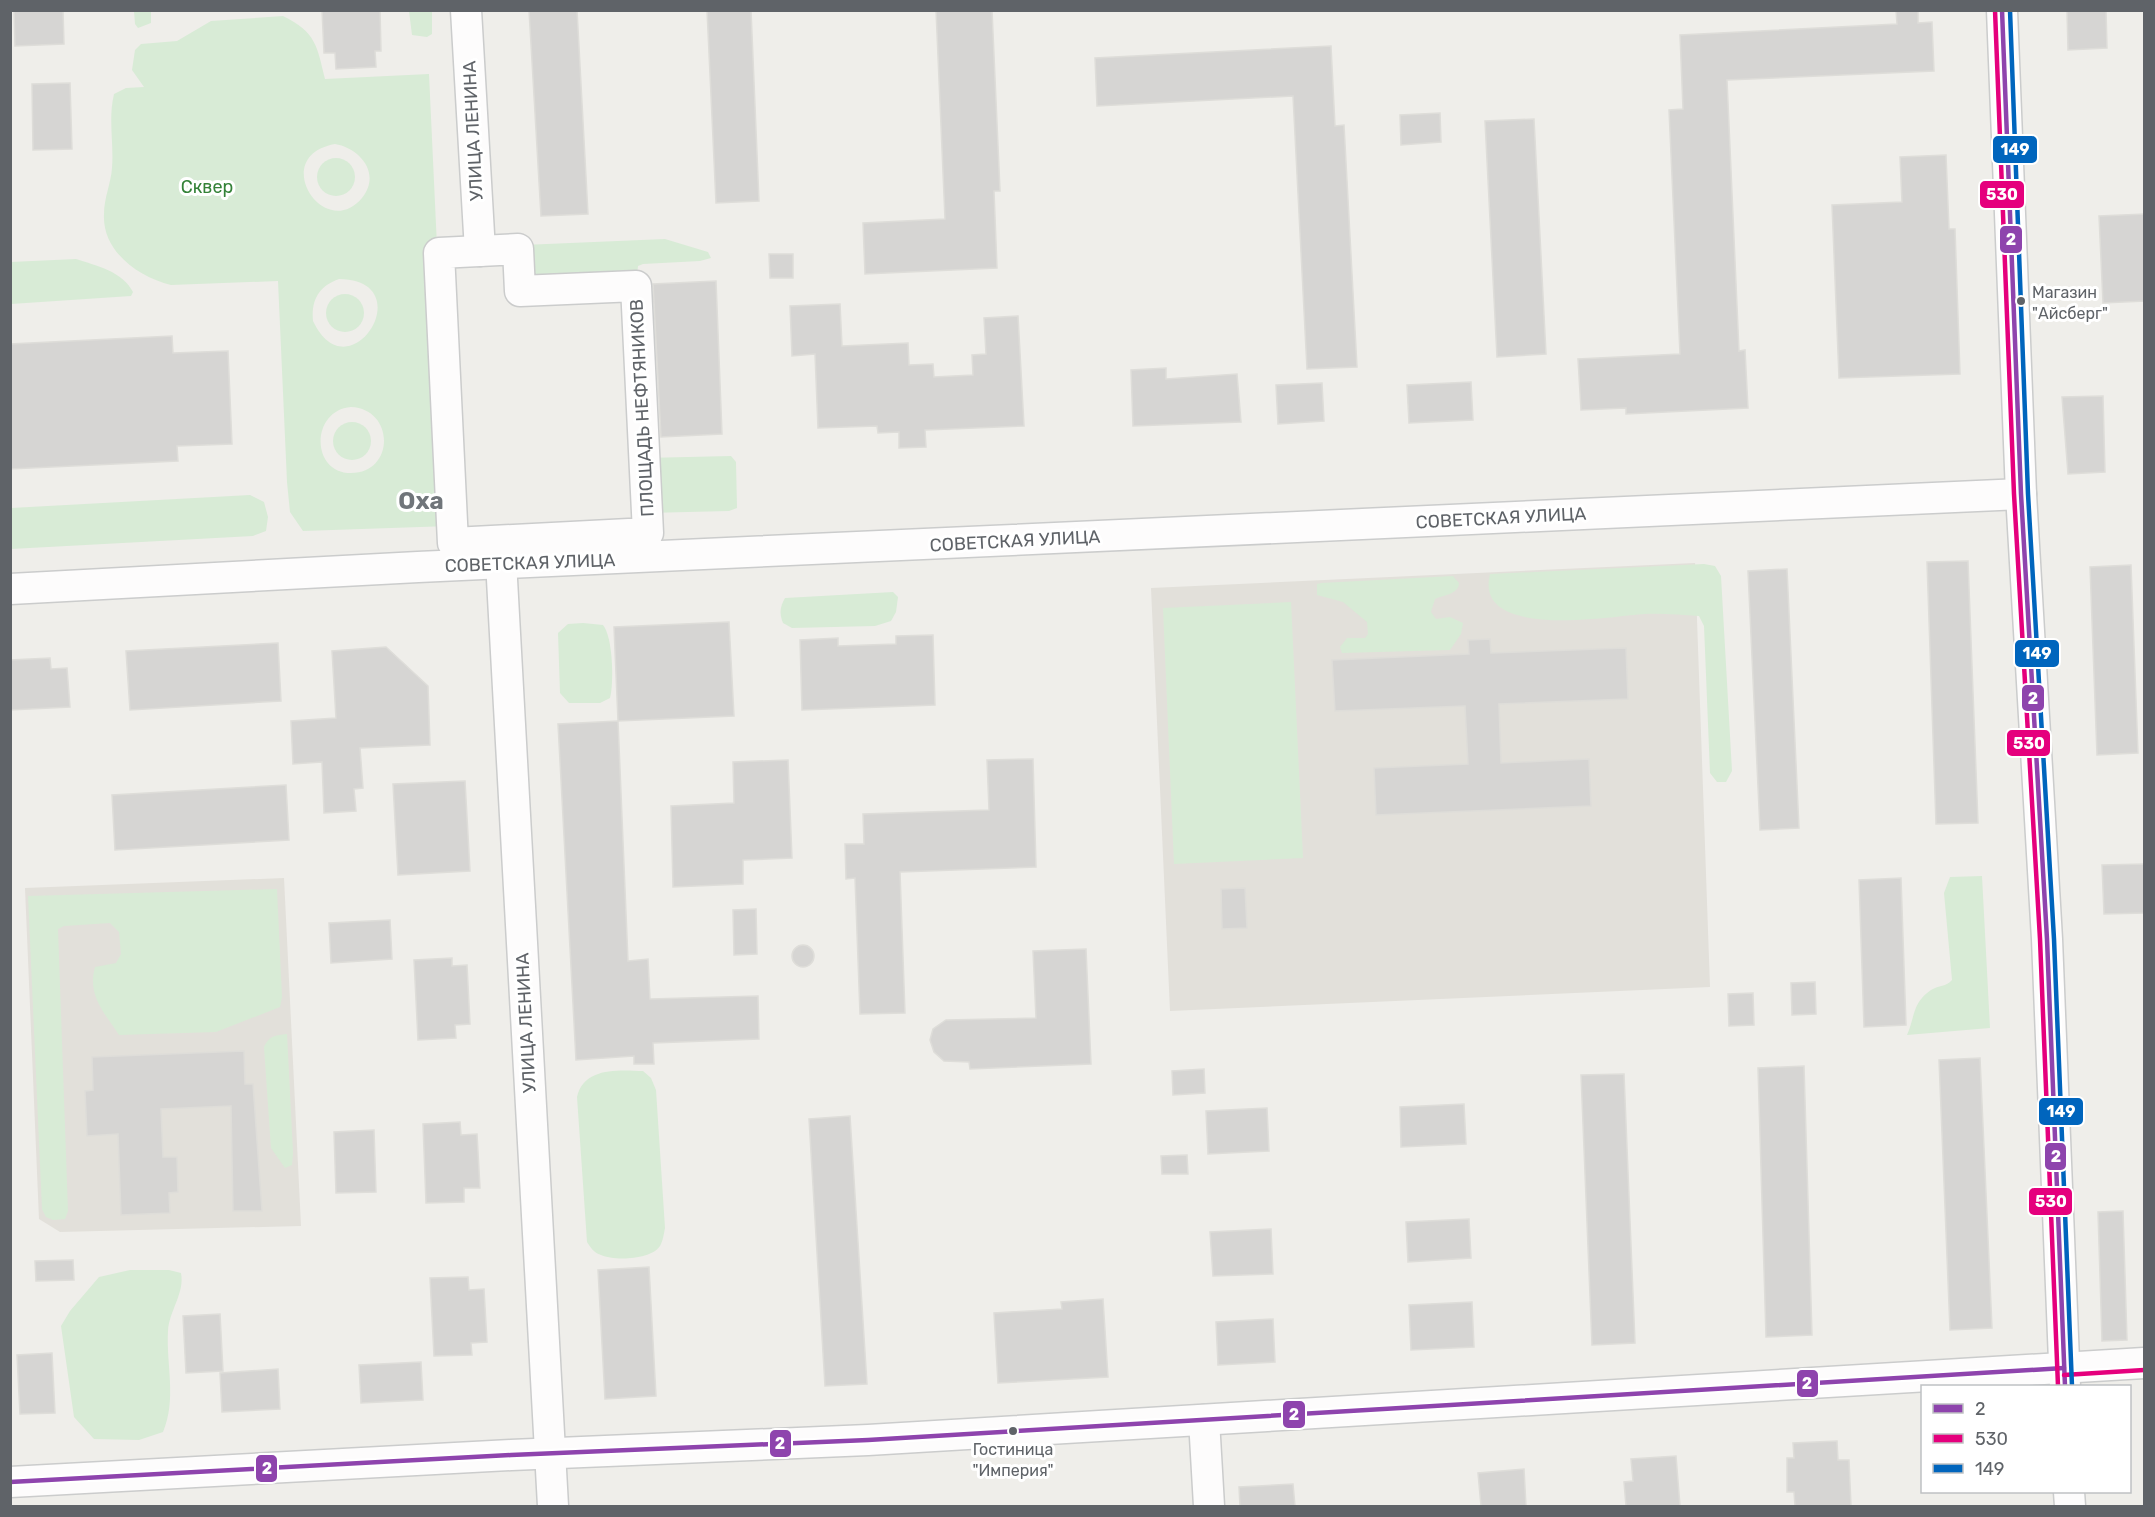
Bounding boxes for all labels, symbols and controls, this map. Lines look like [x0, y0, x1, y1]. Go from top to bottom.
street label: УЛИЦА ЛЕНИНА [458, 60, 488, 202]
line badge: 149 [1992, 135, 2038, 164]
text: 149 [2000, 140, 2030, 159]
park label: Сквер [181, 176, 233, 198]
line badge: 530 [1979, 180, 2025, 209]
text: 530 [1986, 185, 2018, 204]
line badge: 2 [1999, 225, 2023, 254]
text: 2 [2006, 230, 2016, 249]
place label: Магазин "Айсберг" [2032, 283, 2108, 323]
marker: Магазин "Айсберг" [2015, 295, 2027, 307]
street label: ПЛОЩАДЬ НЕФТЯНИКОВ [625, 298, 659, 518]
district label: Оха [398, 487, 444, 515]
street label: СОВЕТСКАЯ УЛИЦА [1415, 503, 1587, 533]
street label: СОВЕТСКАЯ УЛИЦА [929, 526, 1101, 556]
street label: СОВЕТСКАЯ УЛИЦА [444, 549, 616, 577]
line badge: 149 [2014, 639, 2060, 668]
text: 149 [2022, 644, 2052, 663]
line badge: 2 [2021, 684, 2045, 712]
text: 2 [2028, 689, 2038, 708]
line badge: 530 [2006, 729, 2051, 757]
text: 530 [2013, 734, 2045, 753]
street label: УЛИЦА ЛЕНИНА [511, 952, 541, 1094]
line badge: 149 [2038, 1097, 2084, 1126]
text: 149 [2046, 1102, 2076, 1121]
line badge: 2 [2044, 1142, 2067, 1171]
text: 2 [2051, 1147, 2061, 1166]
line badge: 530 [2028, 1187, 2073, 1216]
text: 530 [2035, 1192, 2067, 1211]
line badge: 2 [1796, 1369, 1819, 1398]
text: 2 [1802, 1374, 1812, 1393]
legend [1921, 1385, 2131, 1493]
text: 2 [1975, 1398, 1986, 1420]
line badge: 2 [1282, 1400, 1306, 1429]
text: 2 [1289, 1405, 1299, 1424]
marker: Гостиница "Империя" [1007, 1425, 1019, 1437]
text: 530 [1975, 1428, 2008, 1450]
line badge: 2 [769, 1429, 792, 1458]
text: 2 [775, 1434, 785, 1453]
place label: Гостиница "Империя" [972, 1440, 1054, 1480]
line badge: 2 [255, 1454, 278, 1483]
text: 149 [1975, 1458, 2004, 1480]
text: 2 [262, 1459, 272, 1478]

